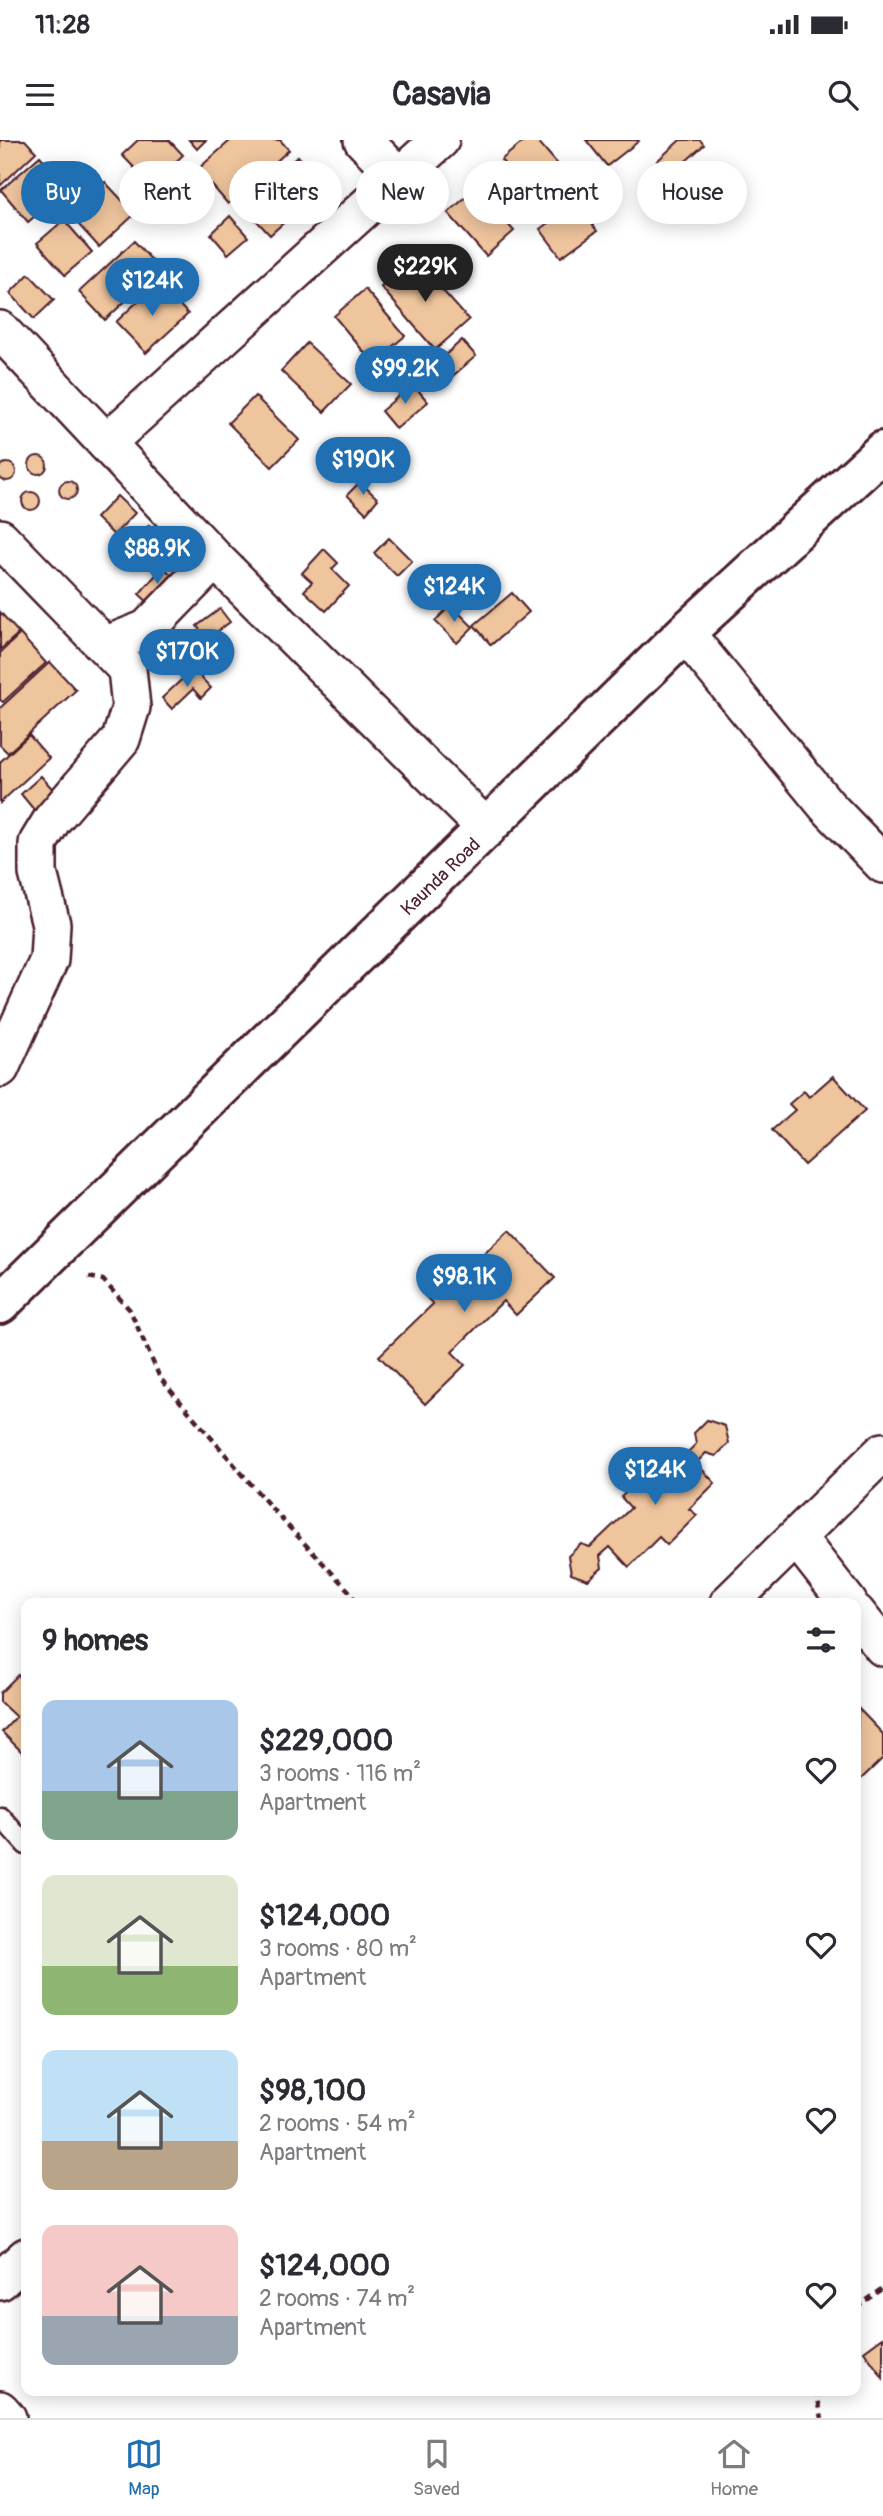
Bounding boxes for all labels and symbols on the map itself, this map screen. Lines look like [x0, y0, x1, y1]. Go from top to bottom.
pin: $229K [376, 244, 474, 304]
pin: $124K [103, 258, 201, 318]
pin: $99.2K [348, 346, 462, 406]
pin: $190K [314, 438, 412, 497]
pin: $88.9K [100, 526, 214, 586]
pin: $124K [405, 564, 503, 624]
pin: $170K [138, 630, 236, 689]
street label: Kaunda Road [396, 833, 486, 921]
pin: $98.1K [407, 1254, 521, 1314]
pin: $124K [606, 1448, 704, 1507]

